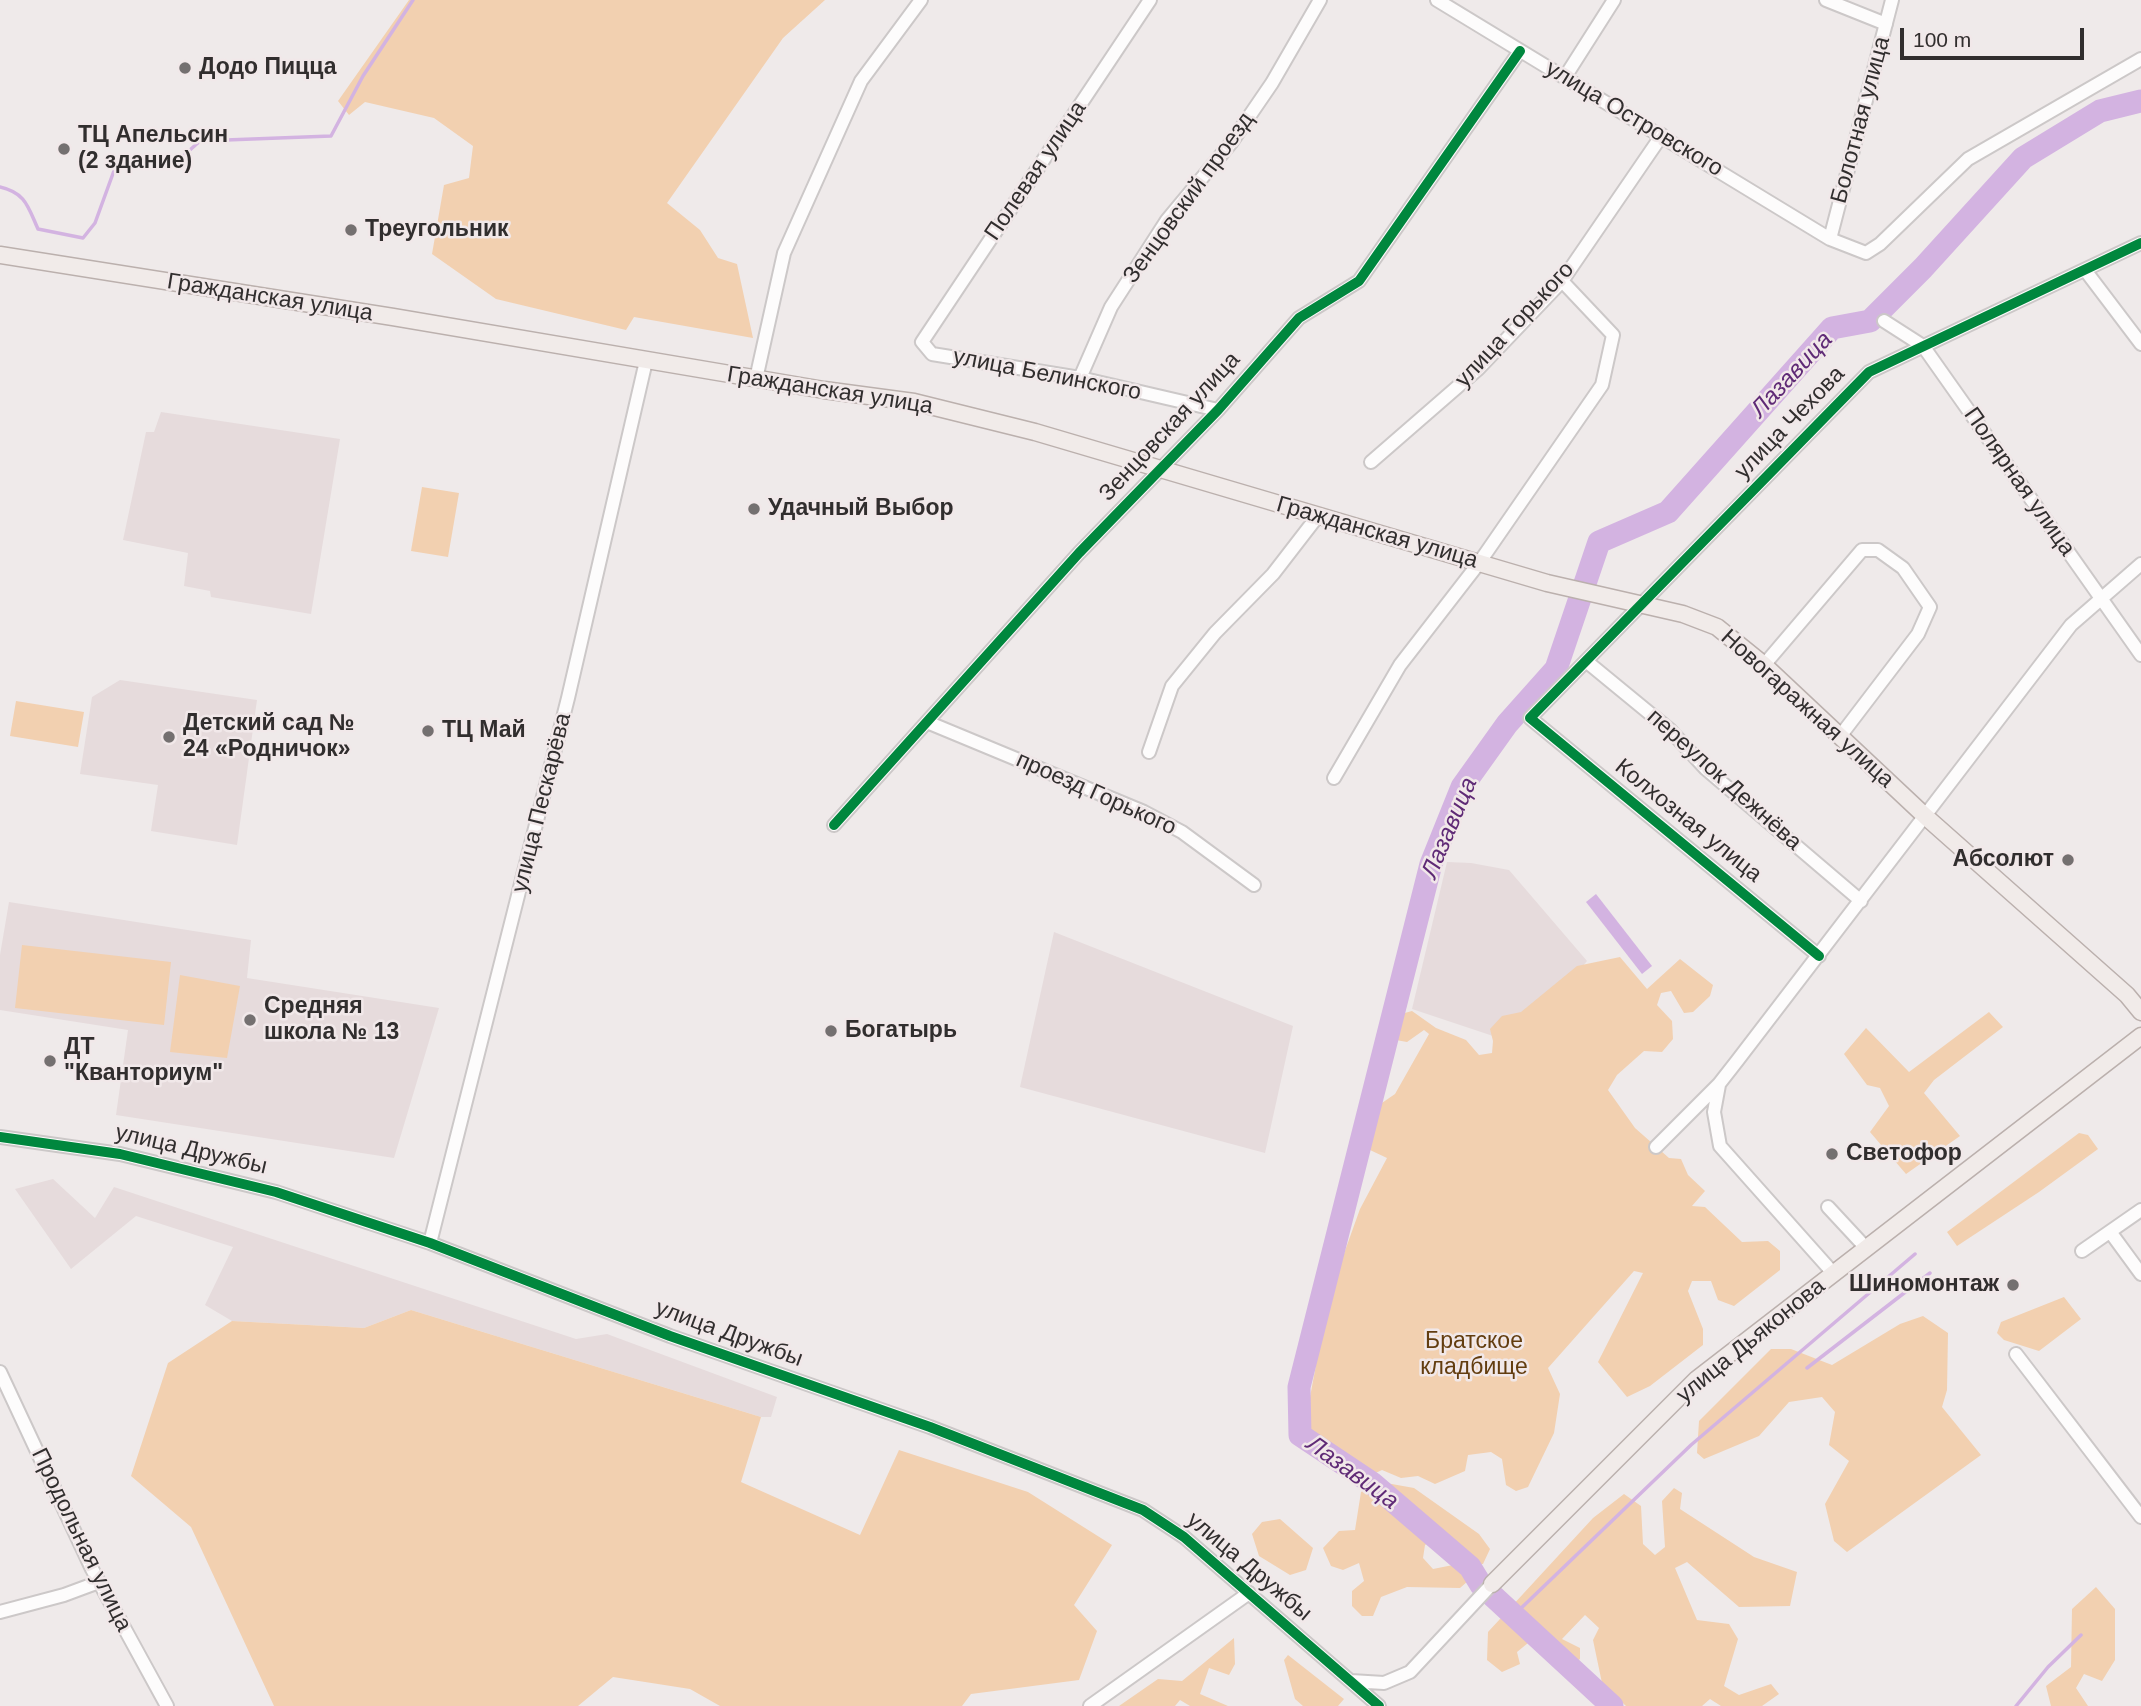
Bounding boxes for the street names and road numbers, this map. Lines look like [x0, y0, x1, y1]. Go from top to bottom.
street label: Болотная улица [1825, 34, 1897, 206]
street label: улица Островского [1540, 55, 1728, 183]
street label: Полевая улица [979, 96, 1093, 246]
street label: Зенцовский проезд [1118, 107, 1260, 289]
street label: улица Горького [1450, 256, 1580, 394]
street label: Гражданская улица [165, 268, 375, 328]
street label: улица Белинского [951, 343, 1143, 407]
street label: Зенцовская улица [1094, 347, 1246, 507]
street label: Гражданская улица [725, 361, 935, 421]
street label: улица Чехова [1729, 361, 1851, 485]
street label: Полярная улица [1957, 402, 2081, 562]
street label: Гражданская улица [1273, 491, 1481, 575]
street label: Новогаражная улица [1715, 624, 1899, 794]
street label: переулок Дежнёва [1641, 703, 1807, 857]
street label: улица Пескарёва [506, 710, 578, 896]
street label: проезд Горького [1012, 746, 1180, 842]
street label: Колхозная улица [1609, 753, 1767, 889]
street label: улица Дружбы [112, 1119, 270, 1181]
street label: улица Дьяконова [1671, 1273, 1831, 1409]
street label: улица Дружбы [652, 1295, 806, 1373]
street label: Продольная улица [25, 1444, 137, 1636]
street label: улица Дружбы [1181, 1507, 1317, 1627]

